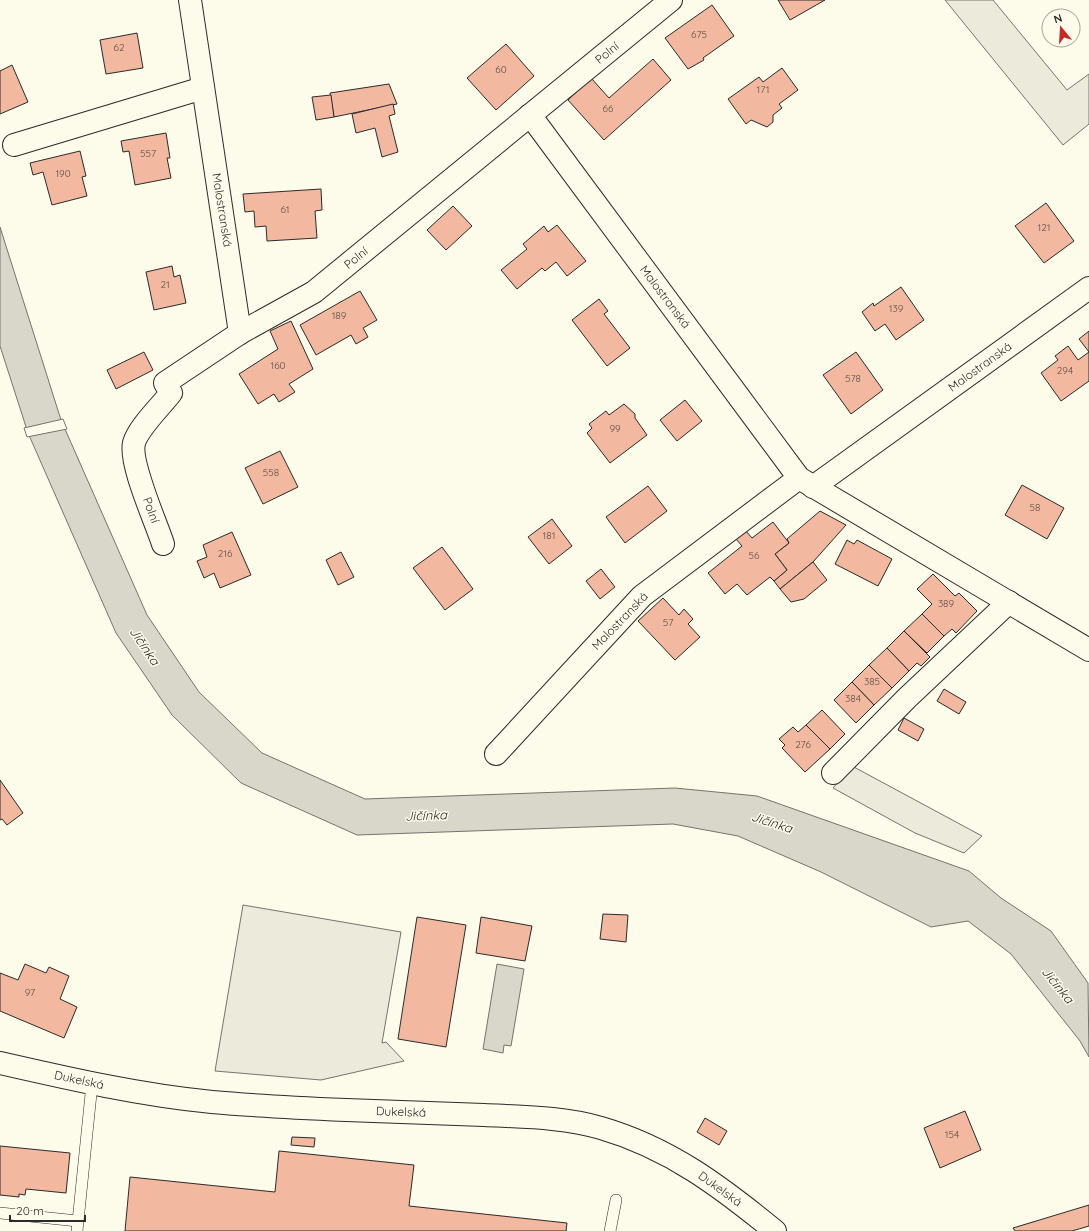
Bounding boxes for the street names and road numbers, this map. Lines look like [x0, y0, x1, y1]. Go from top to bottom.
street label: Polní [592, 38, 622, 67]
street label: Malostranská [209, 172, 236, 248]
street label: Polní [341, 243, 371, 272]
street label: Malostranská [637, 262, 694, 331]
street label: Malostranská [945, 339, 1014, 395]
street label: Polní [140, 495, 163, 525]
street label: Malostranská [588, 589, 651, 653]
street label: Dukelská [53, 1067, 105, 1092]
street label: Dukelská [376, 1103, 426, 1120]
street label: Dukelská [695, 1168, 745, 1209]

